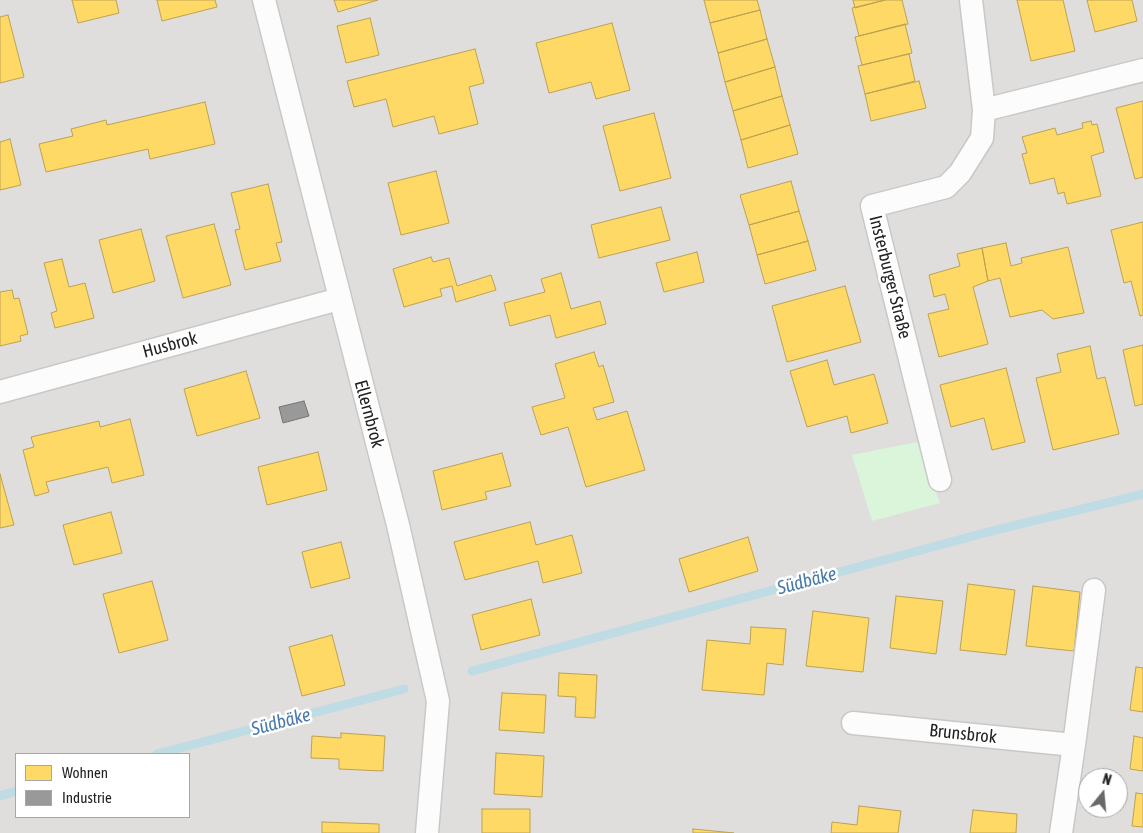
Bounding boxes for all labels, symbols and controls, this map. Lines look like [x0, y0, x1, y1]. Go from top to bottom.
street label: Insterburger Straße [864, 213, 916, 341]
street label: Husbrok [140, 327, 200, 363]
street label: Ellernbrok [350, 378, 388, 450]
water label: Südbäke [775, 562, 839, 600]
water label: Südbäke [249, 703, 313, 741]
street label: Brunsbrok [928, 720, 998, 748]
legend [15, 753, 190, 818]
text: Wohnen [62, 764, 108, 781]
north arrow [1078, 768, 1128, 818]
text: N [1101, 771, 1113, 788]
text: Industrie [62, 789, 112, 806]

